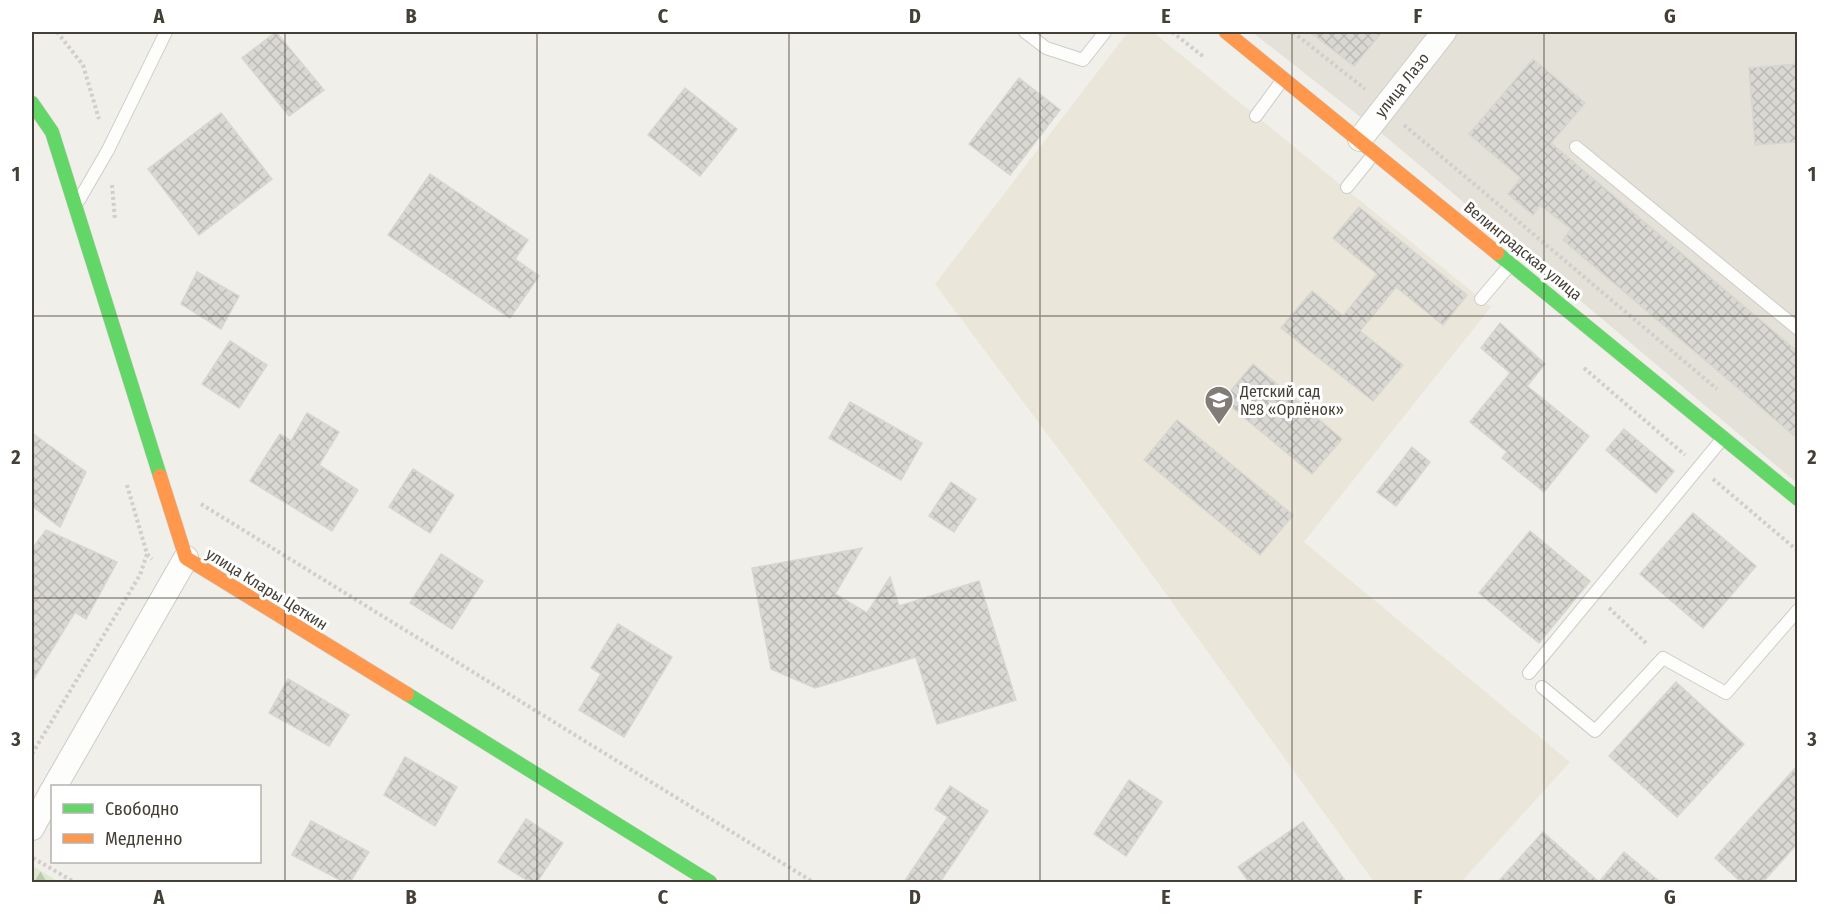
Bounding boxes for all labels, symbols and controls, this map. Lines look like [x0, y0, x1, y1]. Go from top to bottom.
text: A [153, 4, 166, 28]
text: B [405, 4, 417, 28]
text: C [658, 4, 669, 28]
text: D [909, 4, 921, 28]
text: E [1161, 4, 1171, 28]
text: F [1414, 4, 1423, 28]
text: G [1664, 4, 1676, 28]
street label: улица Лазо [1371, 49, 1433, 121]
text: 1 [12, 162, 20, 186]
text: 1 [1808, 162, 1816, 186]
street label: Велинградская улица [1460, 198, 1586, 304]
place label: Детский сад №8 «Орлёнок» [1239, 382, 1344, 419]
school or university icon: Детский сад №8 «Орлёнок» [1203, 384, 1235, 426]
text: 2 [10, 445, 21, 469]
text: 2 [1806, 445, 1817, 469]
street label: улица Клары Цеткин [203, 544, 331, 634]
text: 3 [10, 727, 21, 751]
text: 3 [1806, 727, 1817, 751]
legend [51, 785, 261, 863]
text: Свободно [105, 798, 179, 820]
text: Медленно [105, 828, 183, 850]
text: A [153, 885, 166, 909]
text: B [405, 885, 417, 909]
text: C [658, 885, 669, 909]
text: D [909, 885, 921, 909]
text: E [1161, 885, 1171, 909]
text: F [1414, 885, 1423, 909]
text: G [1664, 885, 1676, 909]

